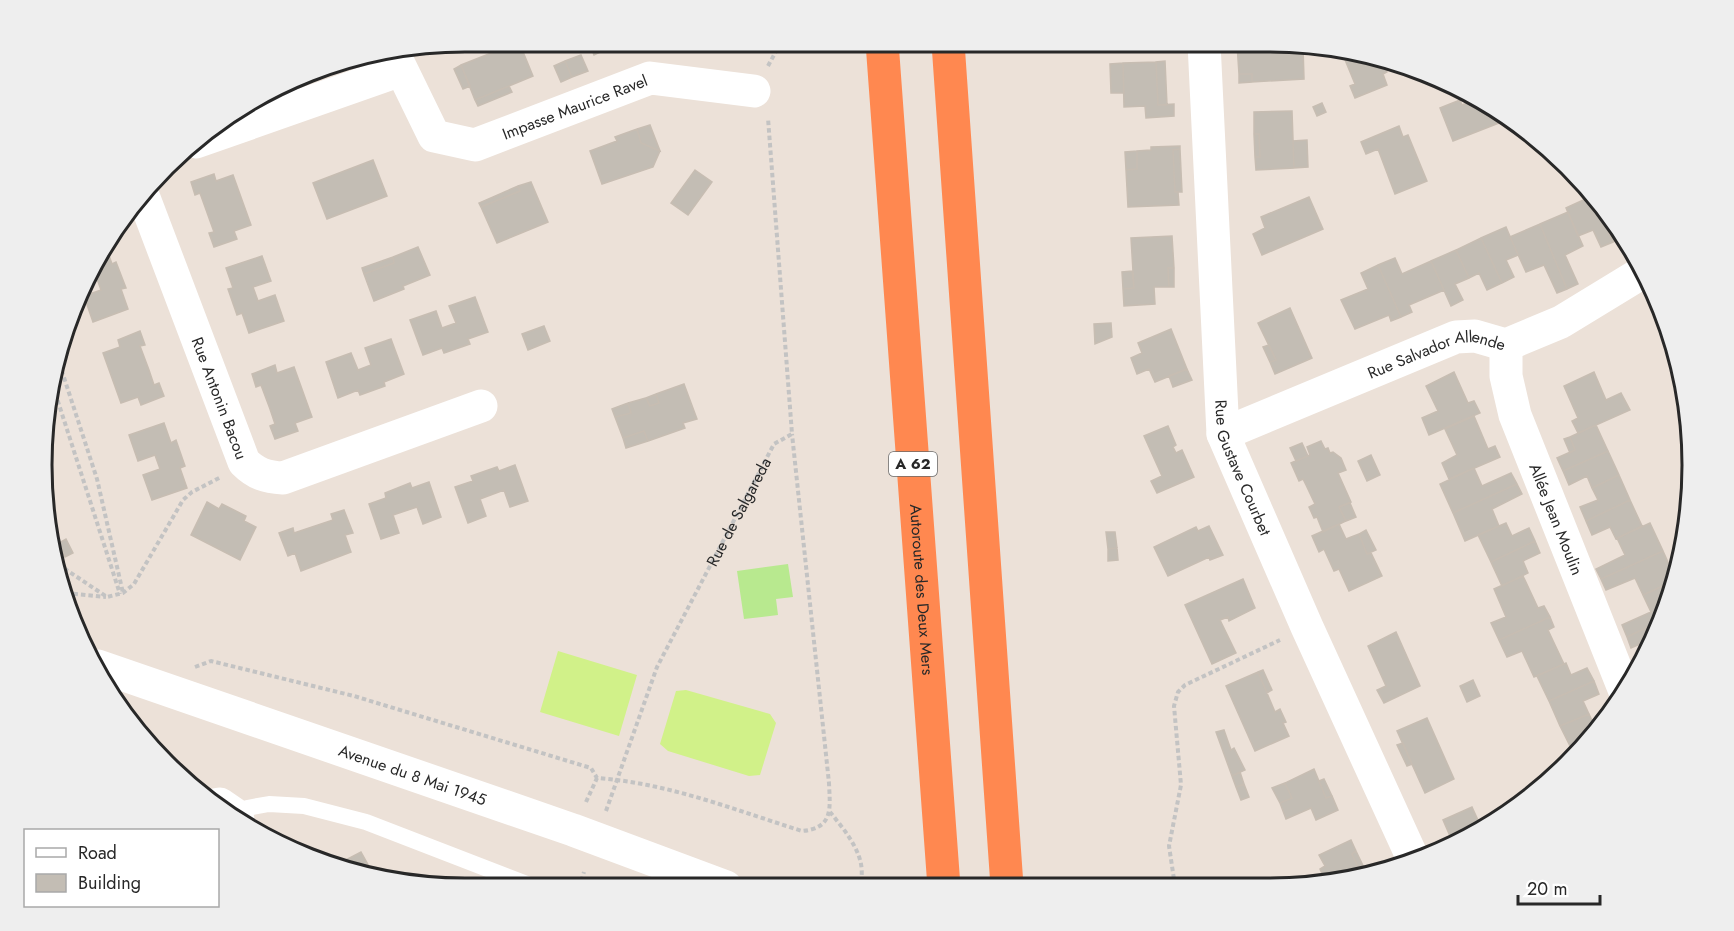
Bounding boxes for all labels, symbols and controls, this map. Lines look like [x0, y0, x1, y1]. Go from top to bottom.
street label: Impasse Maurice Ravel [499, 69, 651, 145]
street label: Rue Salvador Allende [1364, 324, 1508, 384]
street label: Rue Antonin Bacou [186, 334, 253, 463]
street label: Rue Gustave Courbet [1210, 399, 1277, 539]
road number: A 62 [889, 452, 937, 476]
street label: Rue de Salgareda [700, 453, 776, 570]
street label: Allée Jean Moulin [1524, 460, 1589, 578]
street label: Autoroute des Deux Mers [904, 503, 940, 676]
street label: Avenue du 8 Mai 1945 [336, 739, 490, 811]
legend [24, 829, 219, 907]
text: Road [78, 840, 117, 866]
scale bar [1518, 868, 1600, 906]
text: Building [78, 870, 141, 896]
text: 20 m [1527, 876, 1567, 902]

